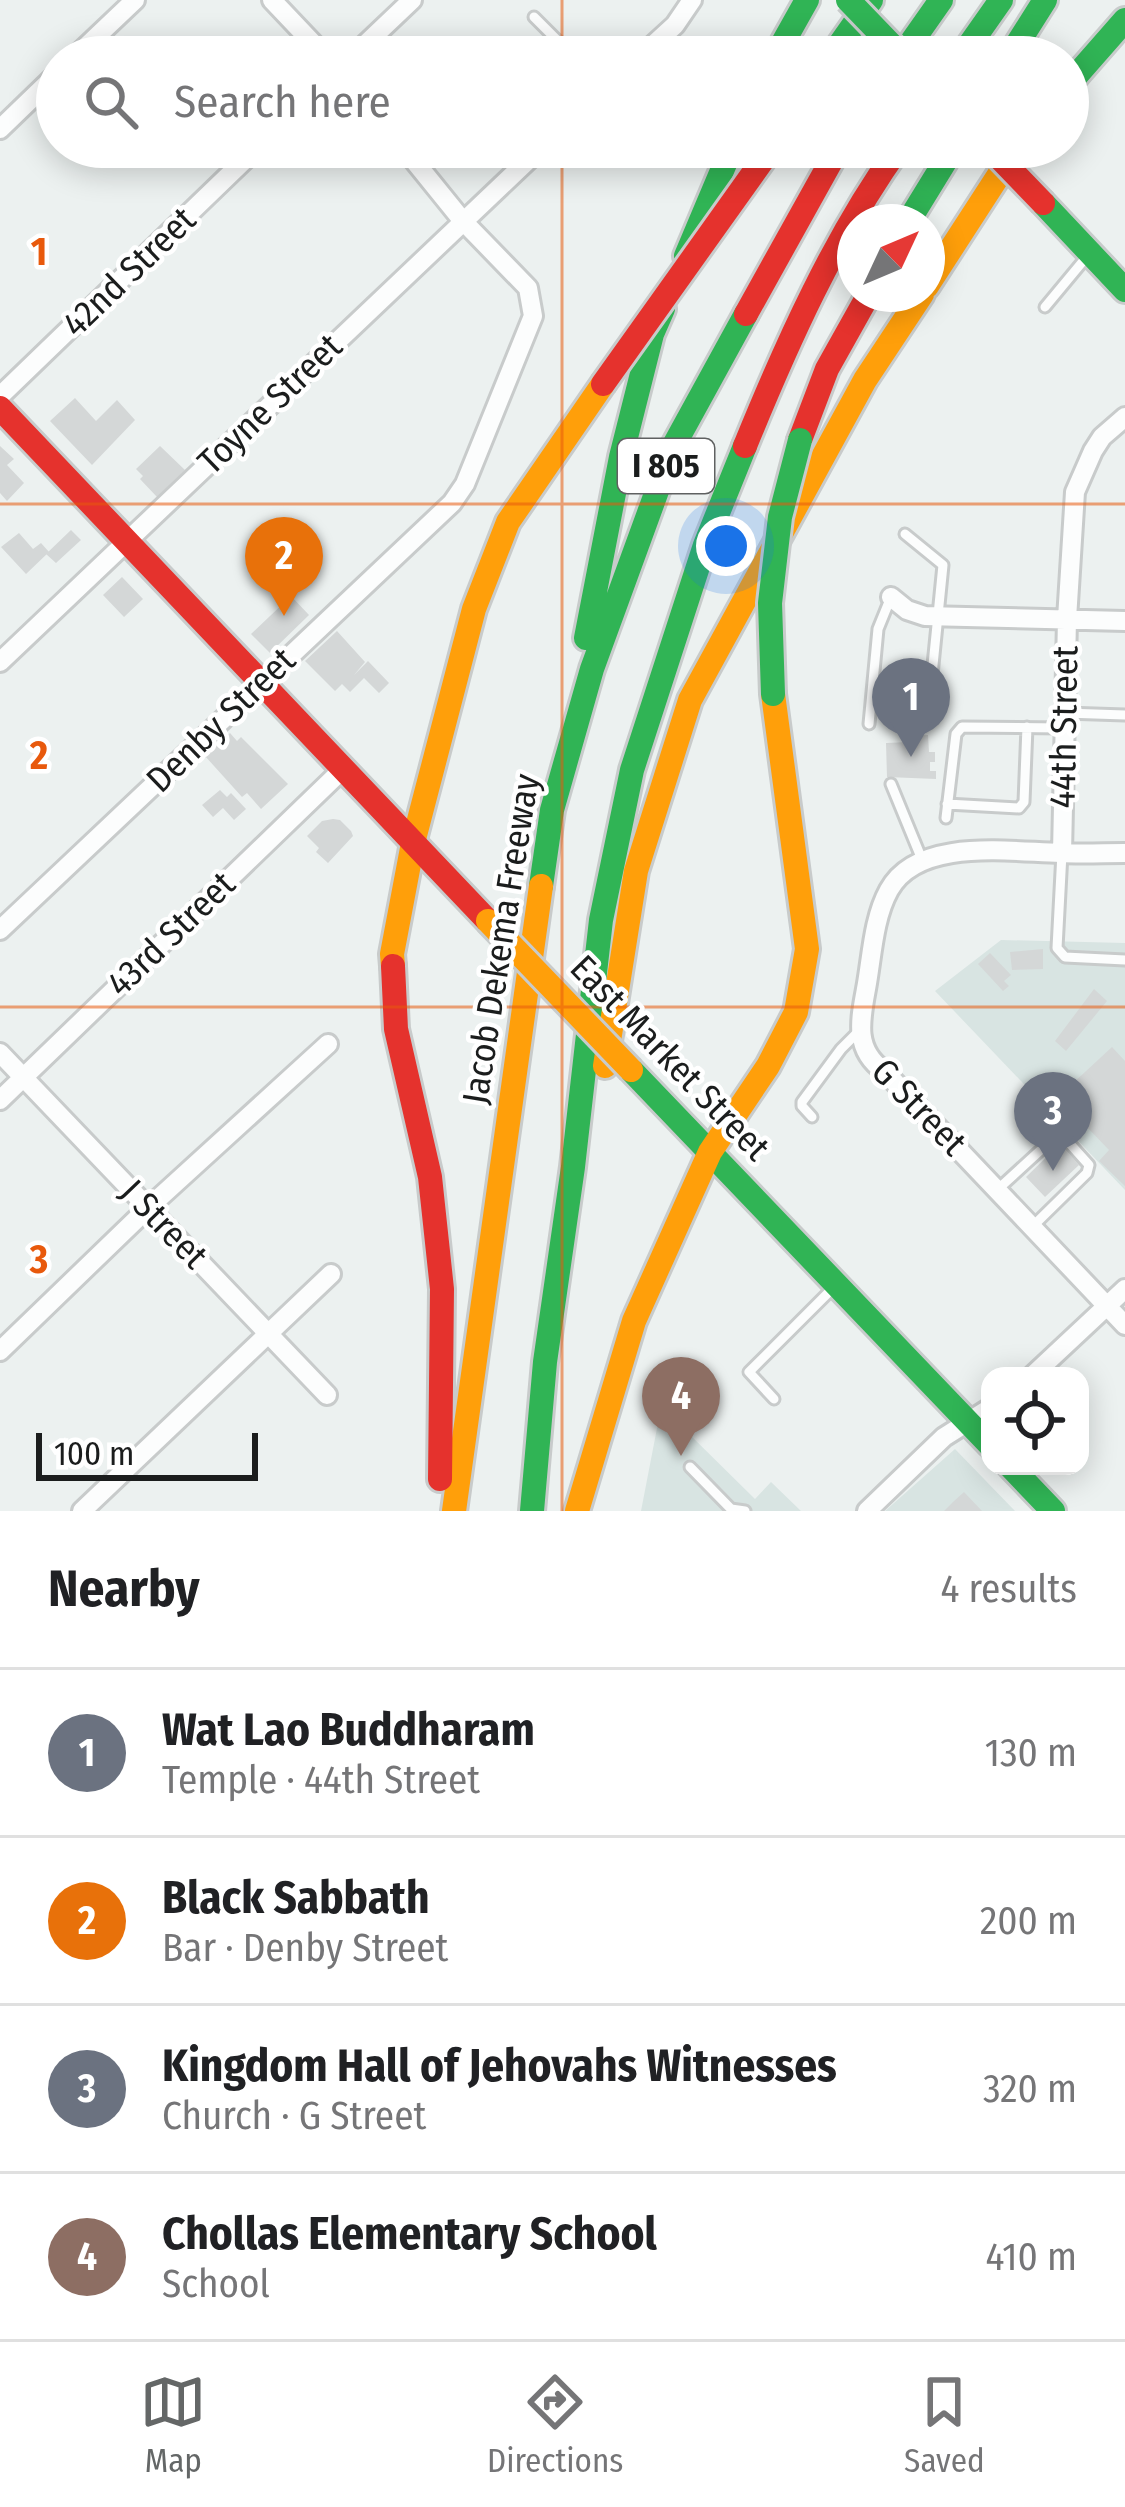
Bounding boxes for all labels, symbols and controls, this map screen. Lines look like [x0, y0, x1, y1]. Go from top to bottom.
search box [36, 36, 1089, 168]
icon: search [78, 69, 144, 135]
text: Search here [174, 75, 391, 129]
street label: 42nd Street [53, 198, 205, 346]
north arrow [837, 204, 945, 312]
text: 1 [31, 229, 47, 275]
street label: Toyne Street [189, 324, 351, 483]
road number: I 805 [618, 439, 714, 493]
your location [696, 516, 756, 576]
pin: 2 [245, 517, 323, 616]
street label: Denby Street [137, 638, 305, 802]
street label: 44th Street [1041, 645, 1087, 809]
pin: 1 [872, 658, 950, 757]
text: 2 [29, 733, 48, 779]
street label: Jacob Dekema Freeway [453, 771, 549, 1107]
street label: 43rd Street [98, 862, 244, 1006]
street label: East Market Street [561, 946, 779, 1170]
street label: G Street [862, 1049, 976, 1165]
pin: 3 [1014, 1072, 1092, 1171]
street label: J Street [111, 1170, 217, 1278]
text: 3 [29, 1237, 48, 1283]
pin: 4 [642, 1357, 720, 1456]
map controls [981, 1367, 1089, 1475]
button: locate [981, 1367, 1089, 1475]
scale bar [36, 1427, 258, 1480]
text: 100 m [54, 1434, 134, 1474]
text: Nearby [48, 1558, 200, 1620]
text: 4 results [940, 1566, 1077, 1612]
text: Wat Lao Buddharam [162, 1703, 535, 1757]
text: 1 [79, 1730, 95, 1776]
text: 130 m [985, 1730, 1077, 1776]
text: Temple · 44th Street [162, 1757, 480, 1803]
text: Black Sabbath [162, 1871, 429, 1925]
text: 2 [78, 1898, 96, 1944]
text: 200 m [980, 1898, 1077, 1944]
text: Bar · Denby Street [162, 1925, 448, 1971]
text: Kingdom Hall of Jehovahs Witnesses [162, 2039, 837, 2093]
text: 3 [78, 2066, 96, 2112]
text: 320 m [983, 2066, 1077, 2112]
text: Church · G Street [162, 2093, 426, 2139]
text: Chollas Elementary School [162, 2207, 657, 2261]
text: 4 [77, 2234, 97, 2280]
text: 410 m [986, 2234, 1077, 2280]
text: School [162, 2261, 270, 2307]
tab: Map [140, 2369, 206, 2481]
tab: Directions [487, 2369, 623, 2481]
tab: Saved [904, 2369, 985, 2481]

